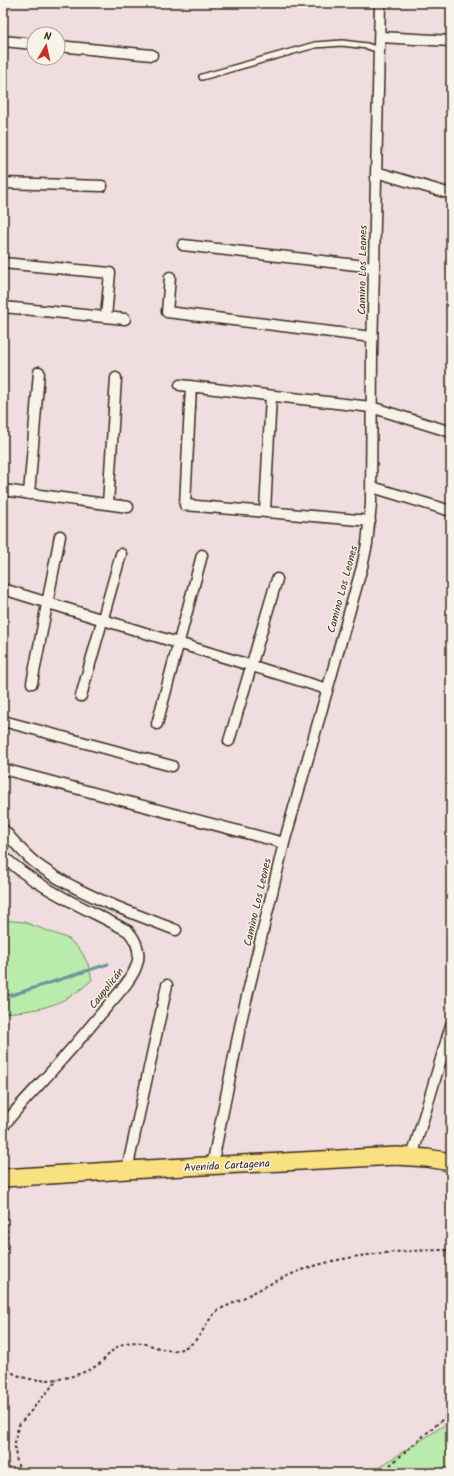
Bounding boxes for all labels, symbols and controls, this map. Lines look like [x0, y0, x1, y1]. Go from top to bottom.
north arrow [26, 26, 66, 66]
text: N [43, 28, 52, 47]
street label: Camino Los Leones [353, 225, 373, 315]
street label: Camino Los Leones [323, 543, 363, 635]
street label: Camino Los Leones [239, 856, 277, 948]
street label: Caupolicán [85, 964, 129, 1013]
street label: Avenida Cartagena [184, 1155, 270, 1177]

